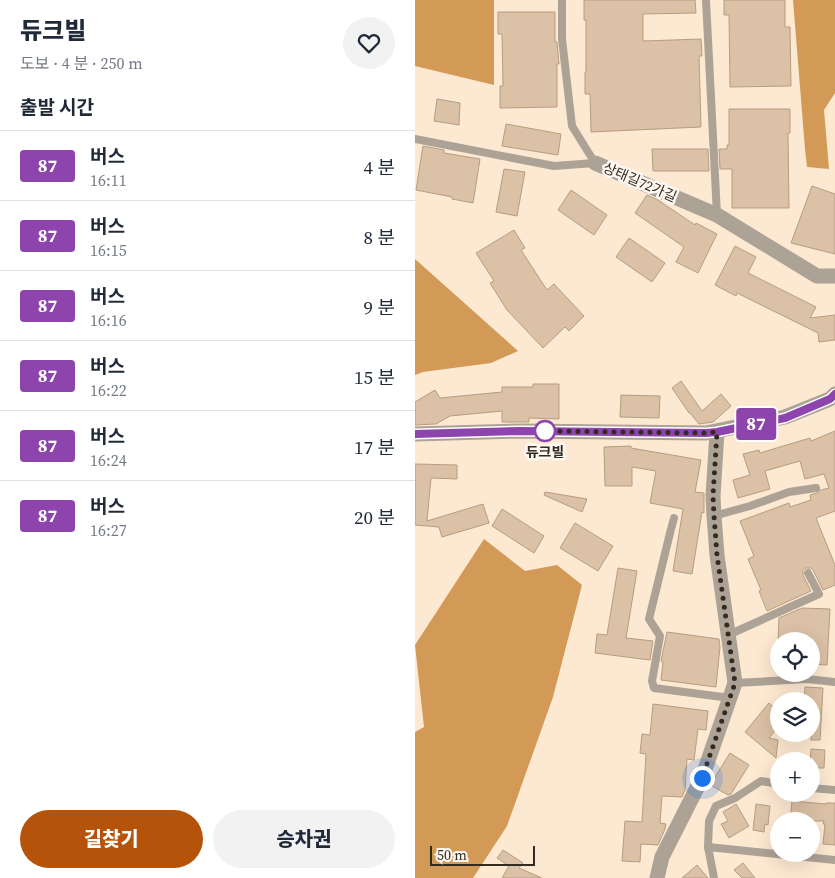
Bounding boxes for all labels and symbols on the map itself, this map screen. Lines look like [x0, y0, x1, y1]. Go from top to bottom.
street label: 상태길72가길 [600, 157, 680, 207]
line badge: 87 [733, 408, 779, 440]
marker: 듀크빌 [534, 420, 556, 442]
place label: 듀크빌 [526, 442, 564, 462]
your location [690, 766, 715, 791]
scale bar [430, 843, 535, 866]

